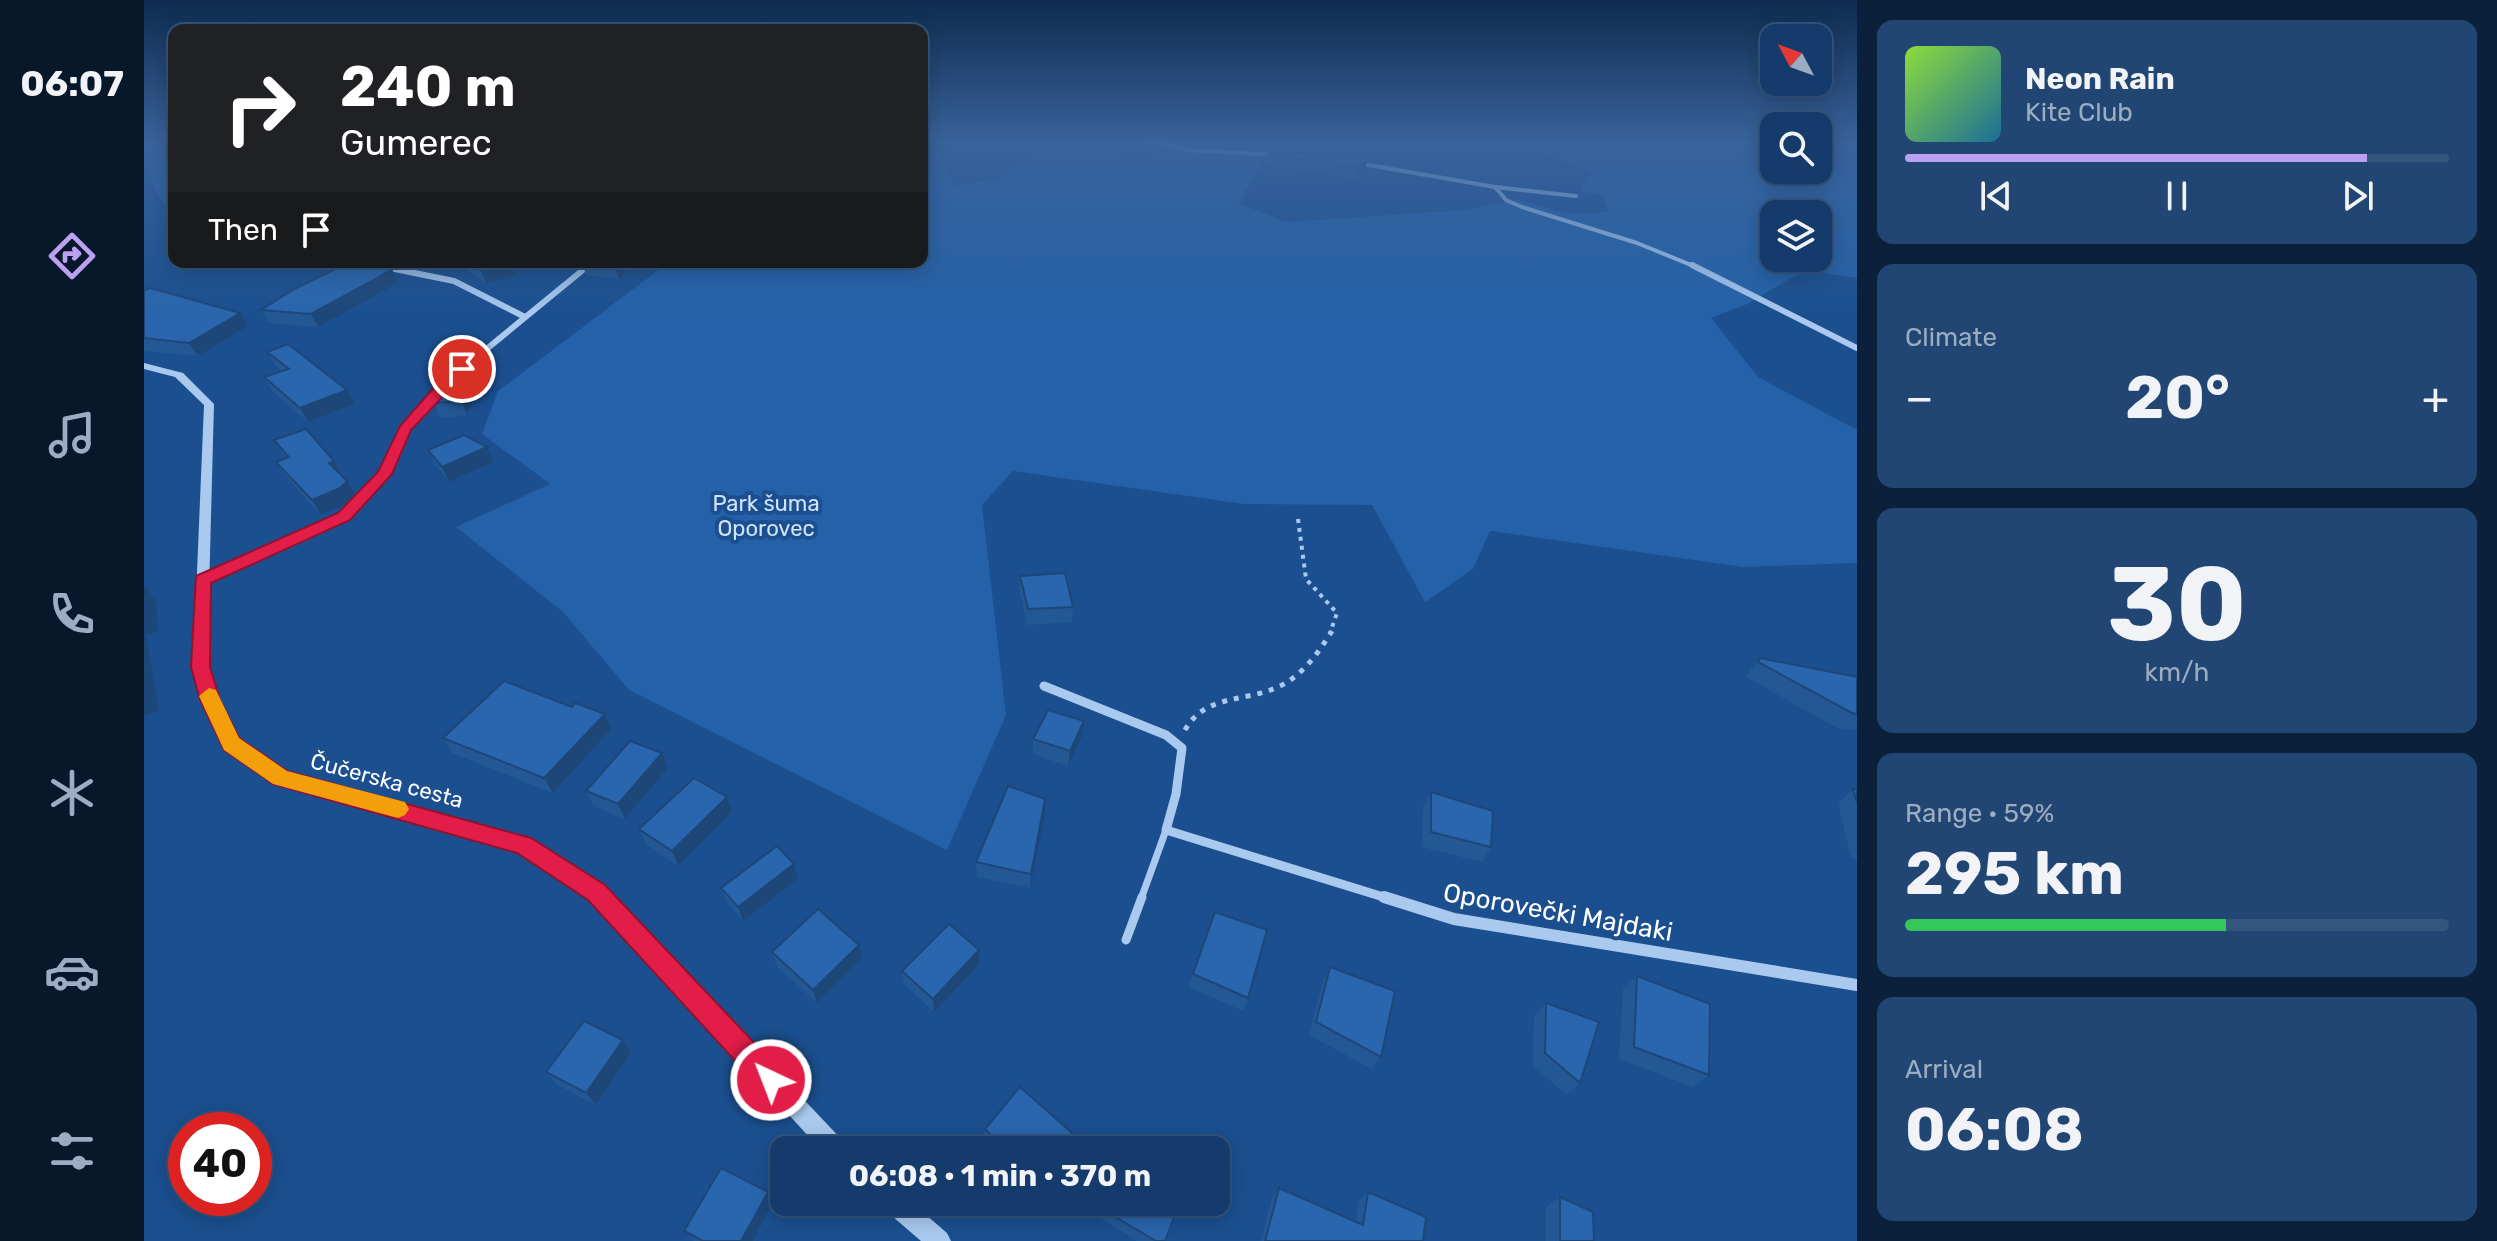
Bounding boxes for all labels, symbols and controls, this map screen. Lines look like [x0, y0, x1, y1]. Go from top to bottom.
north arrow [1760, 24, 1832, 96]
map controls [1760, 24, 1832, 272]
text: 240 m [340, 54, 516, 120]
icon: right [208, 56, 312, 160]
text: Neon Rain [2025, 61, 2175, 97]
text: 06:07 [20, 62, 124, 105]
text: Kite Club [2025, 97, 2133, 128]
button: search [1760, 112, 1832, 184]
text: Gumerec [340, 121, 492, 164]
icon: previous [1974, 174, 2018, 218]
icon: pause [2155, 174, 2199, 218]
icon: next [2336, 174, 2380, 218]
button: layers [1760, 200, 1832, 272]
icon: arrive [294, 208, 338, 252]
text: Then [208, 212, 278, 248]
icon: directions [44, 228, 100, 284]
text: Climate [1905, 322, 1997, 353]
pin [428, 335, 496, 403]
icon: arrive [440, 347, 484, 391]
text: 20° [2125, 362, 2230, 433]
text: − [1905, 372, 1934, 424]
text: + [2422, 372, 2449, 424]
icon: music [44, 407, 100, 463]
park label: Park šuma Oporovec [712, 490, 820, 542]
text: 30 [2107, 543, 2247, 666]
icon: phone [44, 586, 100, 642]
text: km/h [2145, 657, 2209, 688]
street label: Čučerska cesta [308, 747, 466, 814]
icon: climate [44, 765, 100, 821]
text: Range · 59% [1905, 798, 2054, 829]
text: 295 km [1905, 838, 2124, 909]
street label: Oporovečki Majdaki [1441, 877, 1675, 948]
icon: car [44, 944, 100, 1000]
position arrow [729, 1038, 813, 1122]
text: Arrival [1905, 1054, 1983, 1085]
text: 06:08 [1905, 1094, 2084, 1165]
speed limit sign: 40 [168, 1112, 272, 1216]
icon: filters [44, 1123, 100, 1179]
text: 06:08 · 1 min · 370 m [849, 1158, 1151, 1194]

